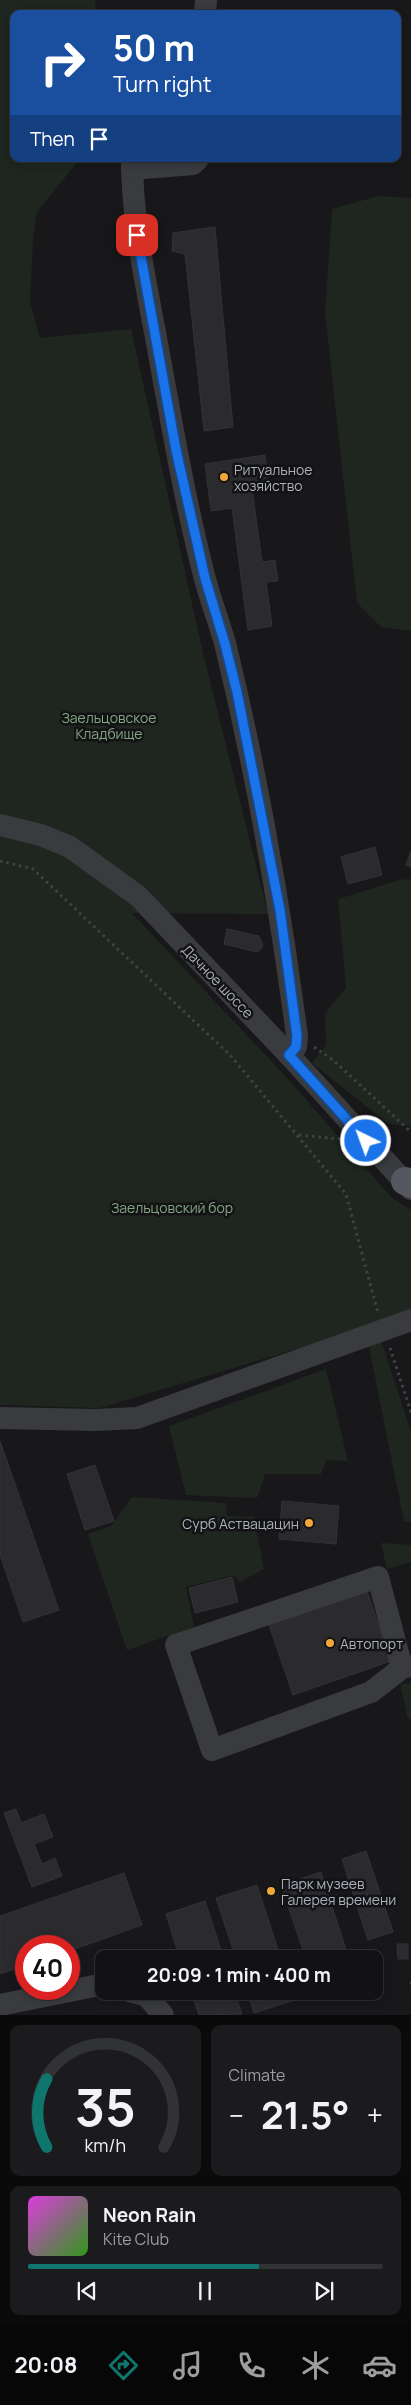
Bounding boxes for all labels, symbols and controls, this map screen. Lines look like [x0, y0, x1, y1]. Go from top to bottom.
text: 50 m [113, 24, 195, 72]
icon: right [30, 30, 95, 95]
text: Turn right [113, 69, 211, 99]
icon: arrive [85, 125, 113, 153]
text: Then [30, 126, 75, 152]
pin [116, 214, 158, 256]
icon: arrive [123, 221, 151, 249]
place label: Ритуальное хозяйство [234, 460, 312, 495]
marker: Ритуальное хозяйство [218, 471, 230, 483]
park label: Заельцовское Кладбище [61, 708, 157, 743]
street label: Дачное шоссе [178, 940, 258, 1022]
position arrow [339, 1114, 391, 1166]
park label: Заельцовский бор [111, 1198, 233, 1217]
place label: Сурб Аствацацин [182, 1514, 299, 1533]
marker: Сурб Аствацацин [303, 1517, 315, 1529]
place label: Автопорт [340, 1634, 403, 1653]
marker: Автопорт [324, 1637, 336, 1649]
place label: Парк музеев Галерея времени [281, 1874, 396, 1909]
marker: Парк музеев Галерея времени [265, 1885, 277, 1897]
speed limit sign: 40 [15, 1935, 80, 2000]
text: 20:09 · 1 min · 400 m [147, 1962, 331, 1988]
text: Climate [229, 2064, 285, 2086]
text: 35 [75, 2071, 136, 2142]
text: 21.5° [261, 2088, 350, 2140]
text: − [229, 2096, 244, 2134]
text: + [367, 2096, 383, 2134]
text: km/h [84, 2133, 126, 2157]
text: Neon Rain [103, 2202, 196, 2228]
text: Kite Club [103, 2228, 169, 2250]
icon: previous [73, 2277, 101, 2305]
icon: pause [191, 2277, 219, 2305]
icon: next [310, 2277, 338, 2305]
icon: directions [106, 2348, 141, 2383]
icon: music [170, 2348, 205, 2383]
icon: phone [234, 2348, 269, 2383]
icon: climate [298, 2348, 333, 2383]
icon: car [362, 2348, 397, 2383]
text: 20:08 [14, 2350, 77, 2380]

